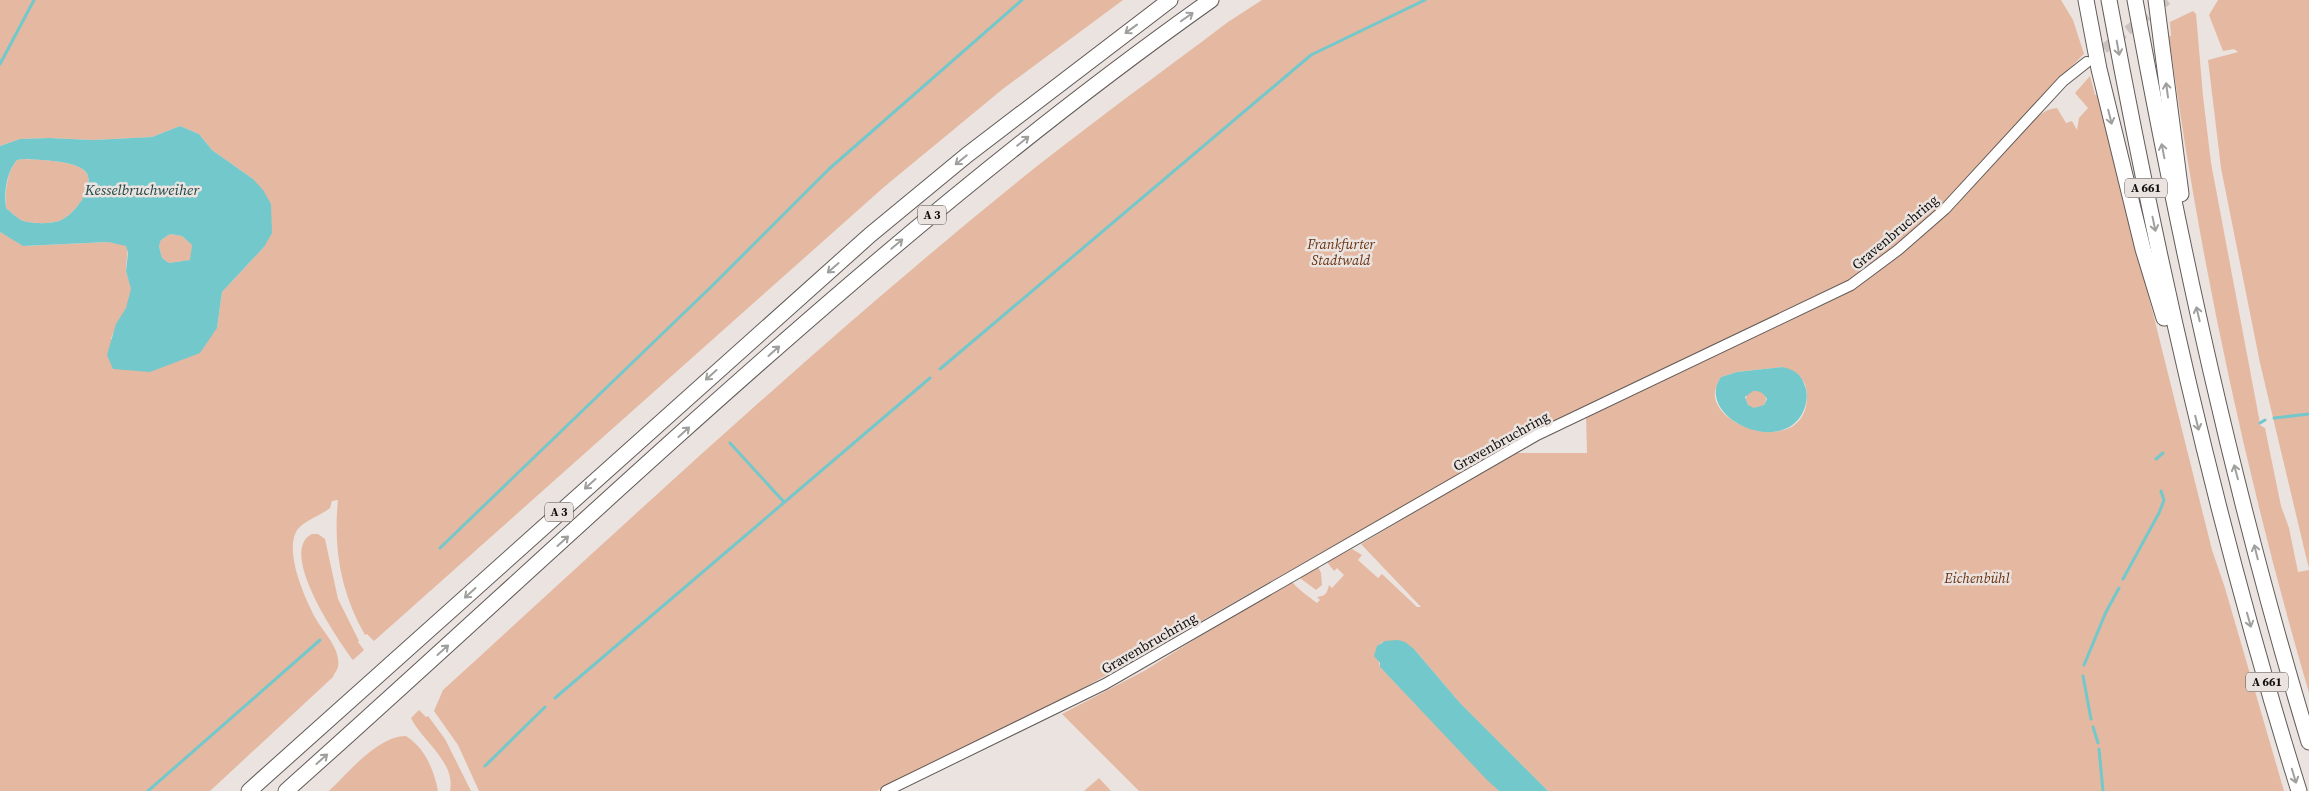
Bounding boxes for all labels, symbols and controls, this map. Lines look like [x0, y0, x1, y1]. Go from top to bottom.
one-way arrow [1180, 12, 1194, 22]
one-way arrow [1124, 24, 1138, 34]
one-way arrow [2114, 40, 2124, 56]
one-way arrow [2162, 83, 2172, 99]
one-way arrow [2106, 108, 2116, 124]
one-way arrow [1016, 136, 1029, 147]
one-way arrow [2158, 144, 2168, 160]
one-way arrow [955, 155, 968, 166]
road number: A 661 [2125, 178, 2167, 198]
water label: Kesselbruchweiher [84, 179, 200, 200]
street label: Gravenbruchring [1847, 190, 1943, 274]
road number: A 3 [918, 206, 946, 224]
one-way arrow [2149, 216, 2159, 232]
park label: Frankfurter Stadtwald [1306, 234, 1375, 270]
one-way arrow [890, 239, 903, 250]
one-way arrow [827, 262, 840, 273]
one-way arrow [2193, 307, 2203, 323]
one-way arrow [768, 345, 781, 357]
one-way arrow [705, 369, 718, 381]
street label: Gravenbruchring [1449, 406, 1553, 476]
one-way arrow [2193, 414, 2202, 430]
one-way arrow [677, 426, 690, 437]
one-way arrow [2231, 465, 2240, 481]
one-way arrow [584, 478, 597, 490]
road number: A 3 [545, 502, 573, 522]
one-way arrow [557, 535, 570, 546]
one-way arrow [2251, 544, 2260, 560]
park label: Eichenbühl [1943, 568, 2010, 588]
one-way arrow [464, 587, 477, 599]
street label: Gravenbruchring [1097, 607, 1201, 679]
one-way arrow [2245, 611, 2254, 627]
one-way arrow [437, 644, 450, 656]
road number: A 661 [2246, 672, 2288, 692]
one-way arrow [316, 753, 329, 764]
one-way arrow [2290, 768, 2299, 783]

